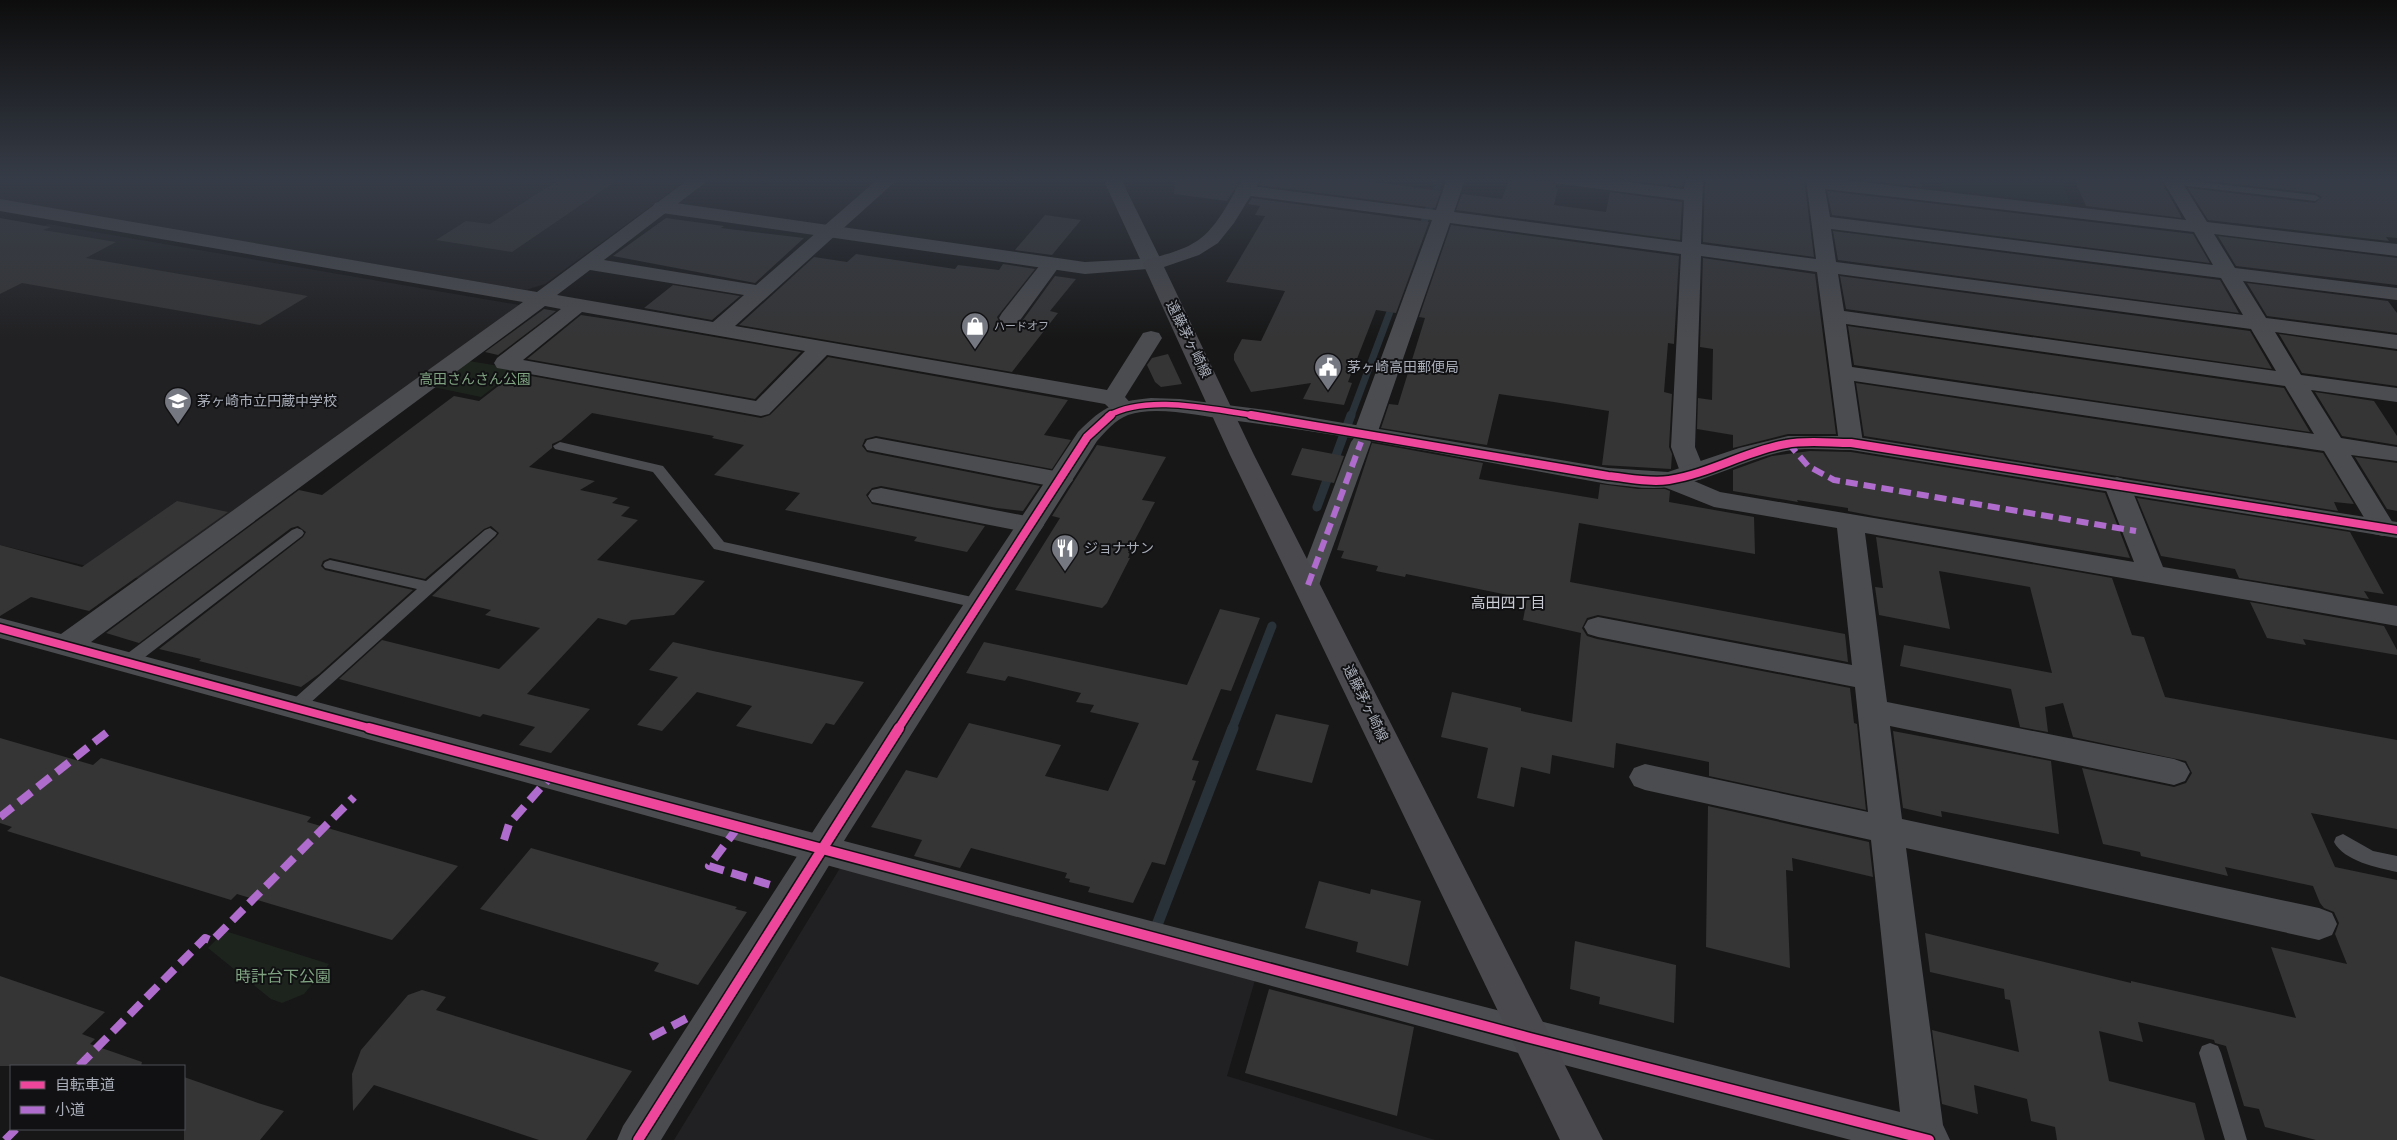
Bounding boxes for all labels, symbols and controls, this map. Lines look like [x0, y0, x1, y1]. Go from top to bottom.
street label: 遠藤茅ヶ崎線 [1162, 297, 1216, 381]
shop icon: ハードオフ [960, 311, 990, 350]
place label: ハードオフ [994, 319, 1049, 333]
public building icon: 茅ヶ崎高田郵便局 [1313, 352, 1343, 391]
place label: 茅ヶ崎高田郵便局 [1347, 358, 1459, 376]
park label: 高田さんさん公園 [419, 370, 531, 388]
school or university icon: 茅ヶ崎市立円蔵中学校 [163, 386, 193, 425]
place label: 茅ヶ崎市立円蔵中学校 [197, 392, 337, 410]
restaurant icon: ジョナサン [1050, 533, 1080, 572]
place label: ジョナサン [1084, 539, 1154, 557]
district label: 高田四丁目 [1470, 592, 1546, 613]
street label: 遠藤茅ヶ崎線 [1339, 661, 1393, 745]
park label: 時計台下公園 [235, 965, 331, 987]
legend [10, 1065, 185, 1130]
text: 自転車道 [55, 1074, 115, 1095]
text: 小道 [55, 1099, 85, 1120]

